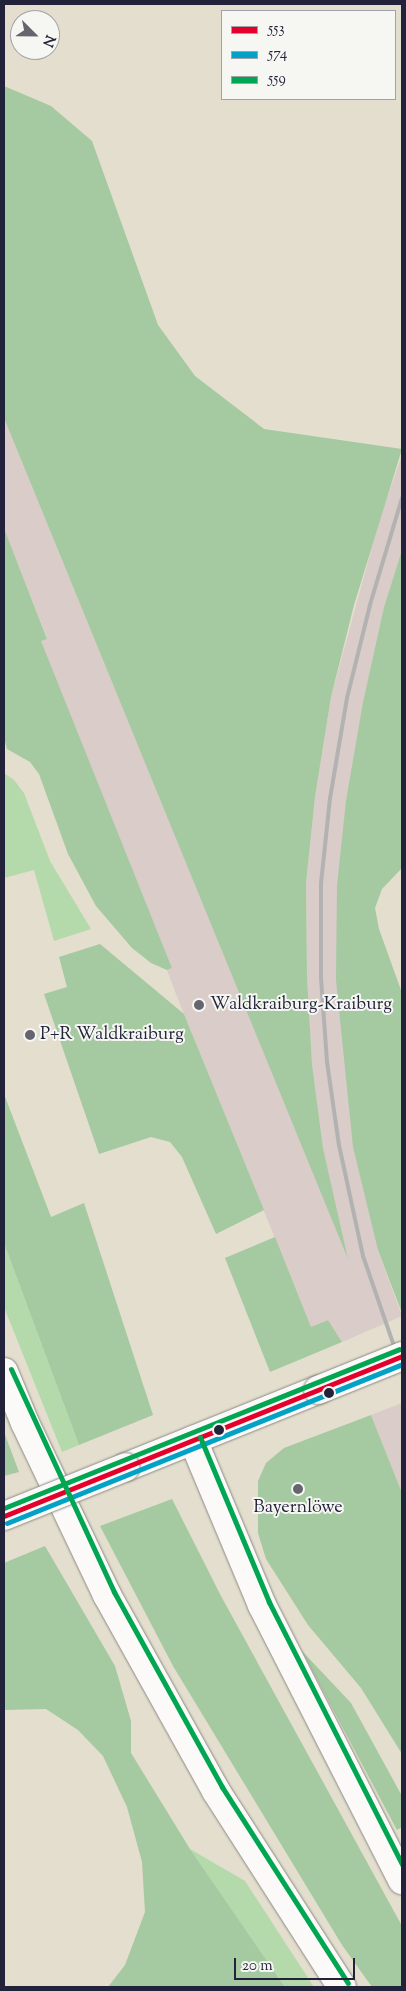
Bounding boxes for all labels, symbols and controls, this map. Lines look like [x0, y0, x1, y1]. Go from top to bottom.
north arrow [10, 10, 60, 60]
legend [221, 10, 396, 100]
text: 553 [268, 19, 284, 40]
text: N [36, 31, 59, 50]
text: 574 [268, 44, 287, 65]
text: 559 [268, 69, 286, 90]
place label: Waldkraiburg-Kraiburg [210, 994, 392, 1016]
marker: Waldkraiburg-Kraiburg [192, 998, 206, 1012]
place label: P+R Waldkraiburg [40, 1024, 184, 1046]
marker: P+R Waldkraiburg [24, 1029, 36, 1041]
unlabelled marker [324, 1388, 334, 1398]
unlabelled marker [214, 1425, 224, 1435]
marker: Bayernlöwe [292, 1483, 304, 1495]
place label: Bayernlöwe [253, 1497, 343, 1519]
scale bar [236, 1948, 357, 1980]
text: 20 m [242, 1956, 273, 1977]

